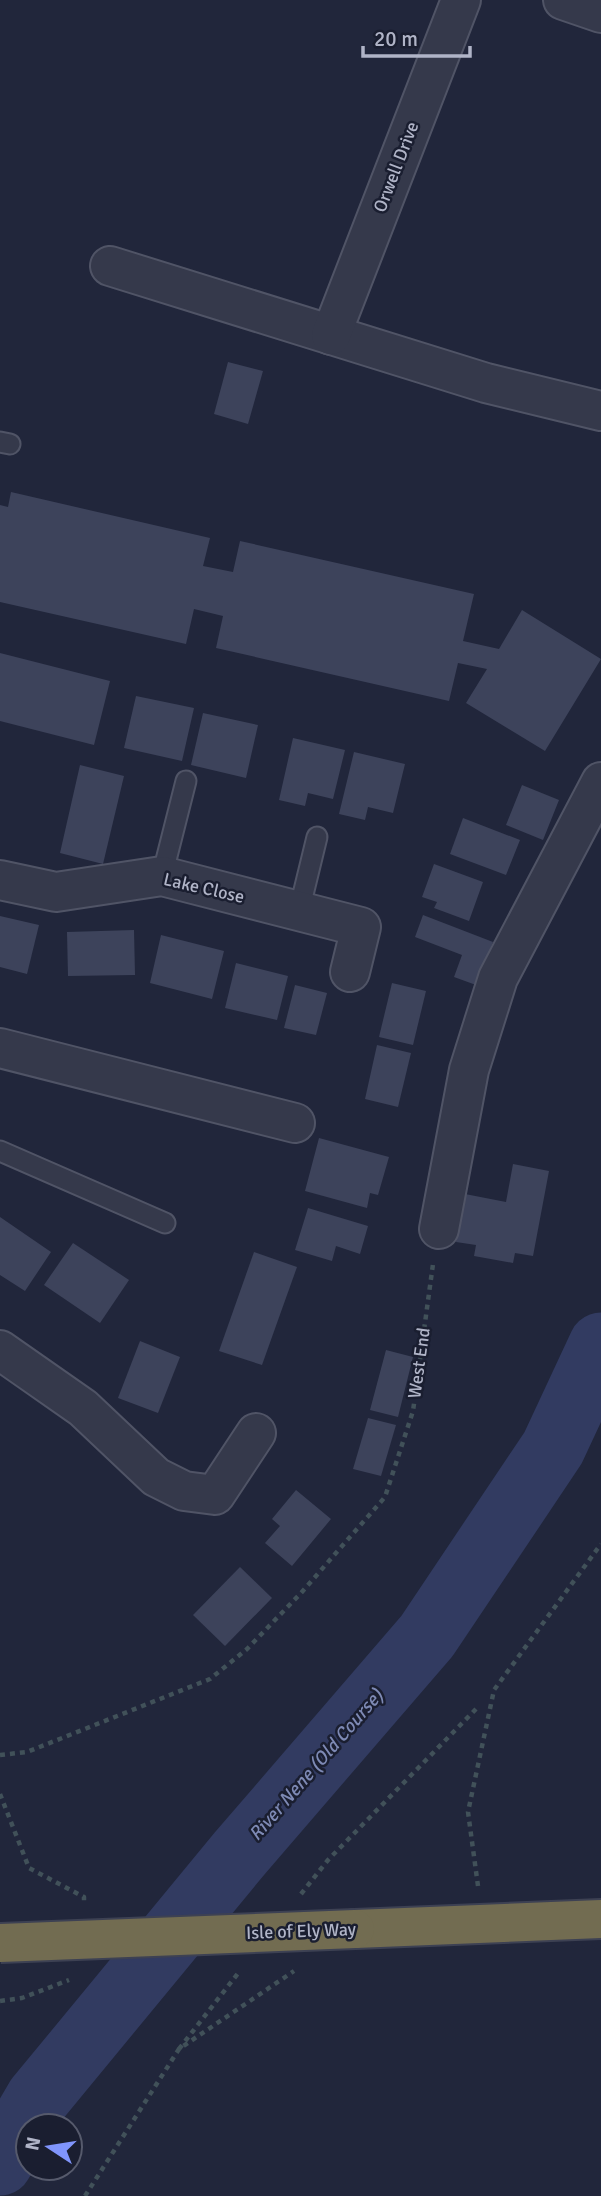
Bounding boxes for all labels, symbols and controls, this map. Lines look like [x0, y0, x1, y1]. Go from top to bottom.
scale bar [363, 14, 470, 58]
text: 20 m [374, 26, 418, 52]
street label: Orwell Drive [369, 119, 423, 215]
street label: Lake Close [161, 868, 247, 908]
street label: West End [403, 1326, 435, 1400]
water label: River Nene (Old Course) [244, 1684, 389, 1846]
street label: Isle of Ely Way [246, 1918, 357, 1944]
north arrow [14, 2112, 84, 2182]
text: N [20, 2135, 46, 2153]

